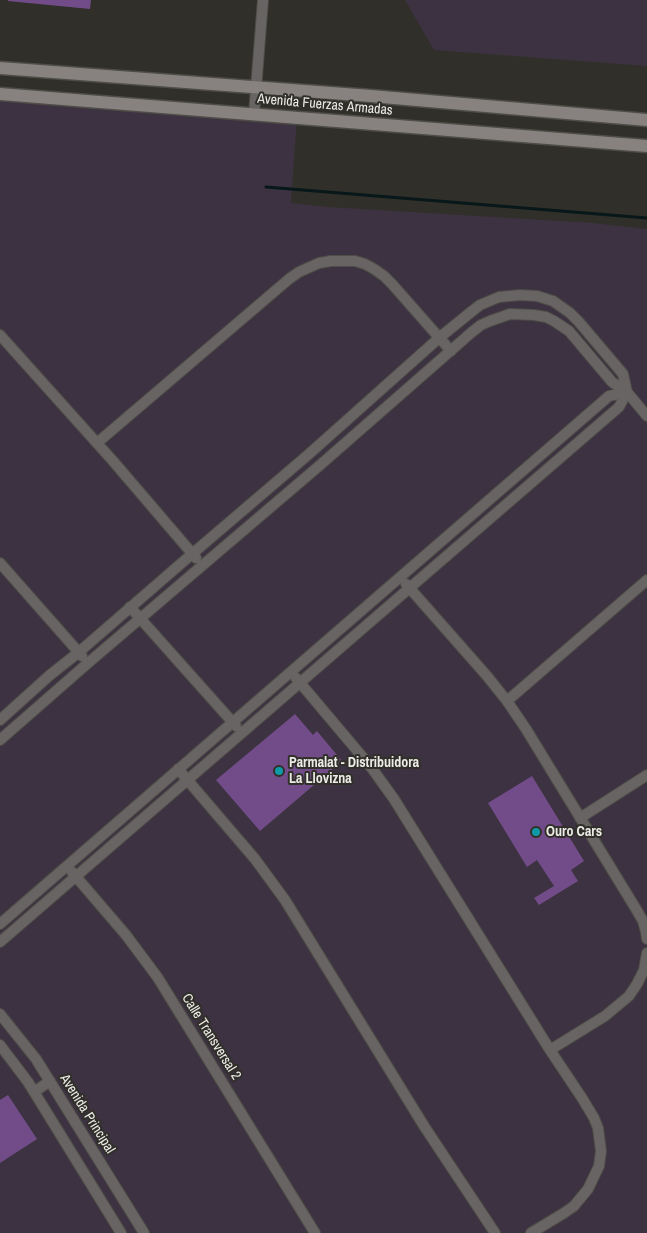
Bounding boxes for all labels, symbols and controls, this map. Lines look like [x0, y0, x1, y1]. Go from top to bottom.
street label: Avenida Fuerzas Armadas [257, 91, 393, 119]
place label: Parmalat - Distribuidora La Llovizna [289, 755, 419, 788]
marker: Parmalat - Distribuidora La Llovizna [273, 765, 285, 777]
place label: Ouro Cars [546, 824, 602, 840]
marker: Ouro Cars [530, 826, 542, 838]
street label: Calle Transversal 2 [178, 991, 244, 1083]
street label: Avenida Principal [56, 1071, 118, 1157]

